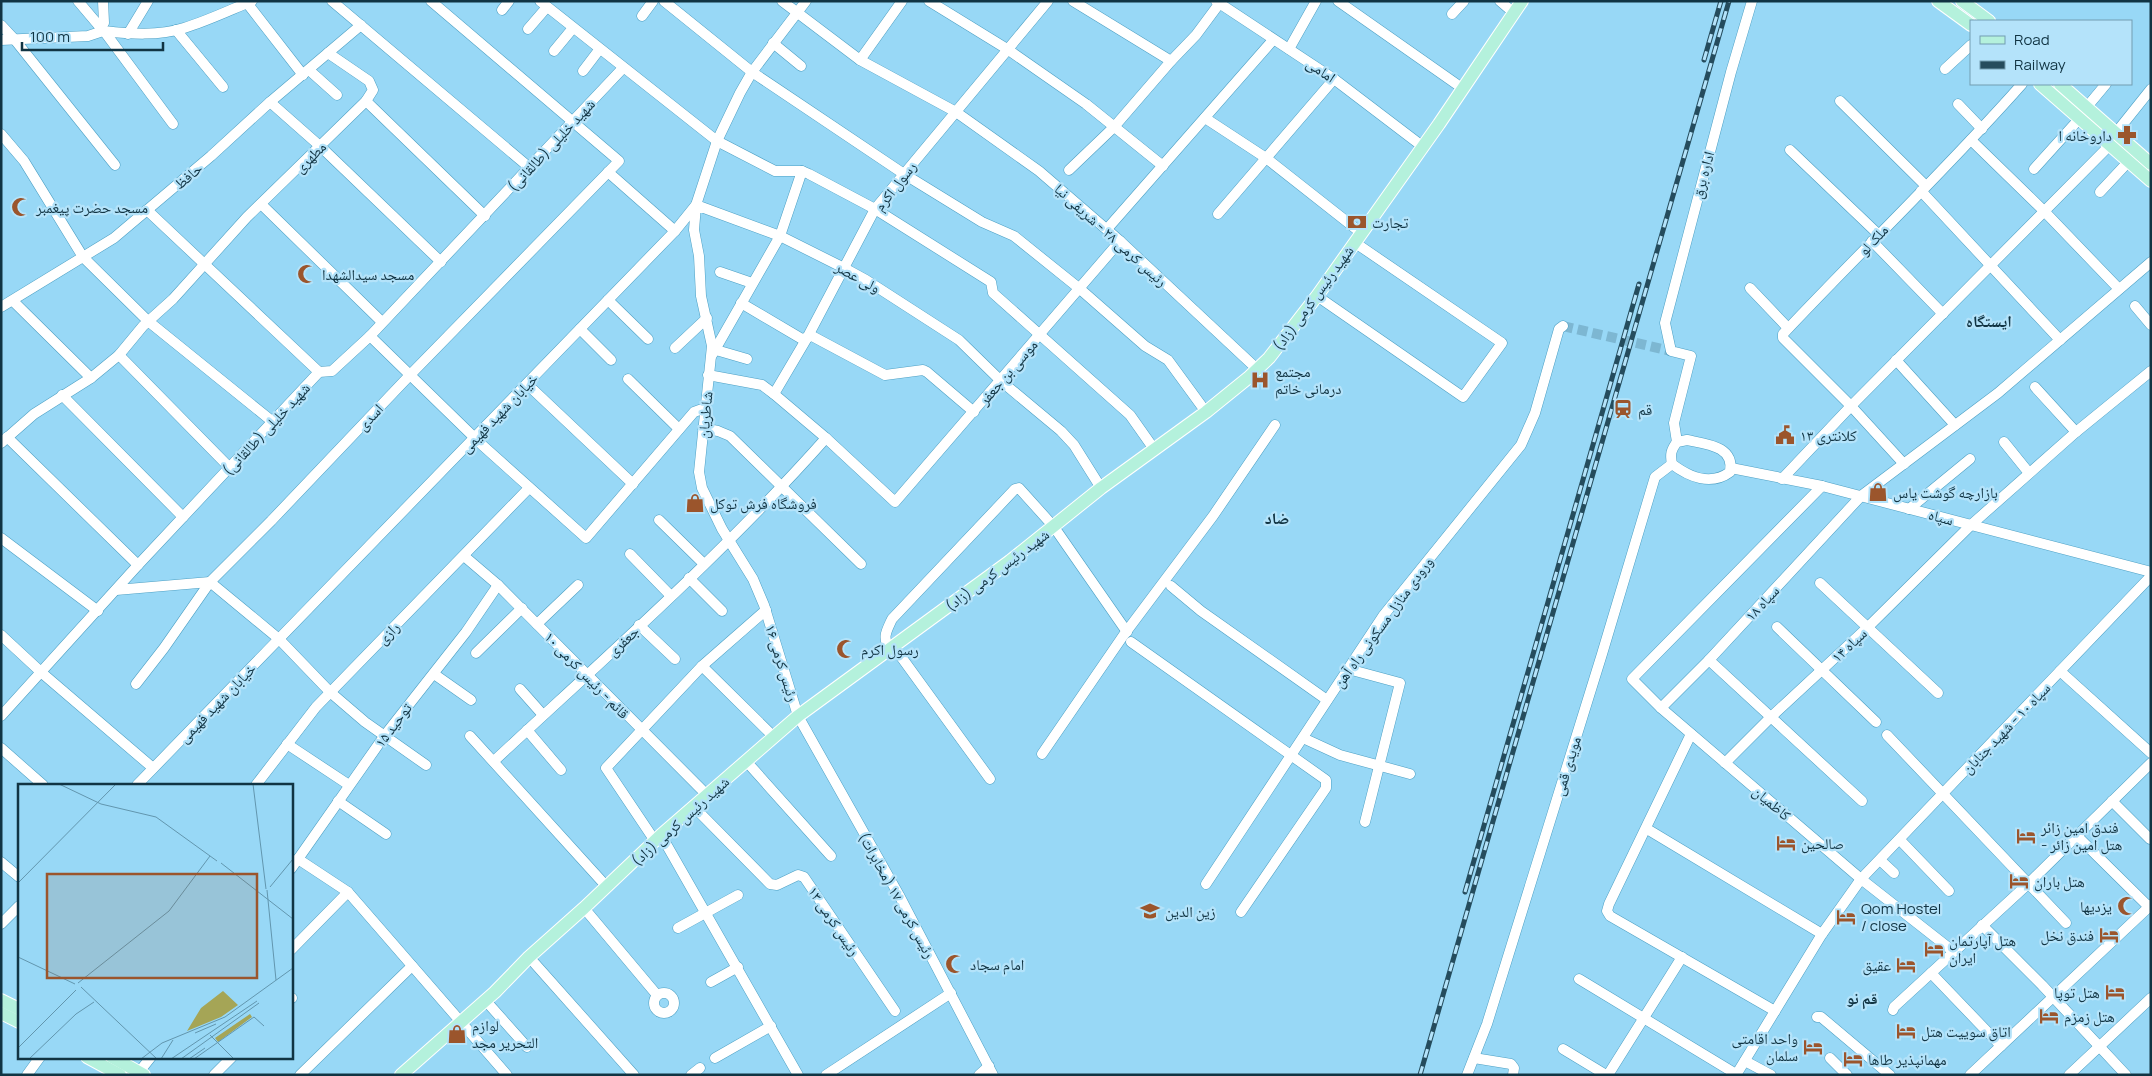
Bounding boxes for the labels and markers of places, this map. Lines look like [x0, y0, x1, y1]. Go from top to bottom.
pharmacy icon: داروخانه ا [2116, 124, 2138, 146]
place label: داروخانه ا [2059, 125, 2112, 146]
mosque icon: مسجد حضرت پیغمبر [10, 196, 32, 218]
place label: مسجد حضرت پیغمبر [35, 197, 148, 218]
bank icon: تجارت [1346, 211, 1368, 233]
place label: تجارت [1372, 212, 1409, 233]
mosque icon: مسجد سیدالشهدا [296, 263, 318, 285]
place label: مسجد سیدالشهدا [322, 264, 415, 285]
place label: مجتمع درمانی خاتم [1275, 361, 1341, 399]
hospital icon: مجتمع درمانی خاتم [1249, 369, 1271, 391]
station icon: قم [1612, 398, 1634, 420]
place label: قم [1638, 399, 1652, 420]
public building icon: کلانتری ۱۳ [1774, 424, 1796, 446]
place label: کلانتری ۱۳ [1800, 425, 1857, 446]
shop icon: بازارچه گوشت یاس [1867, 481, 1889, 503]
place label: بازارچه گوشت یاس [1893, 482, 1998, 503]
shop icon: فروشگاه فرش توکل [684, 492, 706, 514]
place label: فروشگاه فرش توکل [710, 493, 817, 514]
mosque icon: رسول اکرم [835, 638, 857, 660]
place label: رسول اکرم [861, 639, 919, 660]
place label: فندق امین زائر - هتل امین زائر [2040, 817, 2122, 855]
hotel icon: فندق امین زائر - هتل امین زائر [2015, 825, 2037, 847]
hotel icon: صالحین [1775, 832, 1797, 854]
place label: صالحین [1801, 833, 1844, 854]
hotel icon: هتل باران [2008, 870, 2030, 892]
place label: هتل باران [2034, 871, 2085, 892]
mosque icon: یزدیها [2116, 895, 2138, 917]
place label: یزدیها [2080, 896, 2112, 917]
place label: Qom Hostel / close [1861, 898, 1941, 936]
school or university icon: زین الدین [1139, 900, 1161, 922]
place label: زین الدین [1165, 901, 1216, 922]
hotel icon: Qom Hostel / close [1835, 906, 1857, 928]
hotel icon: فندق نخل [2098, 924, 2120, 946]
place label: فندق نخل [2041, 925, 2094, 946]
place label: هتل آپارتمان ایران [1949, 930, 2016, 968]
hotel icon: هتل آپارتمان ایران [1923, 938, 1945, 960]
mosque icon: امام سجاد [944, 953, 966, 975]
place label: امام سجاد [970, 954, 1024, 975]
hotel icon: عقیق [1895, 954, 1917, 976]
place label: عقیق [1863, 955, 1891, 976]
hotel icon: هتل توپا [2104, 981, 2126, 1003]
place label: هتل توپا [2054, 982, 2100, 1003]
hotel icon: هتل زمزم [2038, 1005, 2060, 1027]
place label: هتل زمزم [2064, 1006, 2115, 1027]
place label: لوازم التحریر مجد [472, 1015, 538, 1053]
hotel icon: اتاق سوییت هتل [1895, 1020, 1917, 1042]
place label: اتاق سوییت هتل [1921, 1021, 2011, 1042]
shop icon: لوازم التحریر مجد [446, 1023, 468, 1045]
place label: واحد اقامتی سلمان [1732, 1028, 1798, 1066]
hotel icon: واحد اقامتی سلمان [1802, 1036, 1824, 1058]
hotel icon: مهمانپذیر طاها [1842, 1048, 1864, 1070]
place label: مهمانپذیر طاها [1868, 1049, 1947, 1070]

